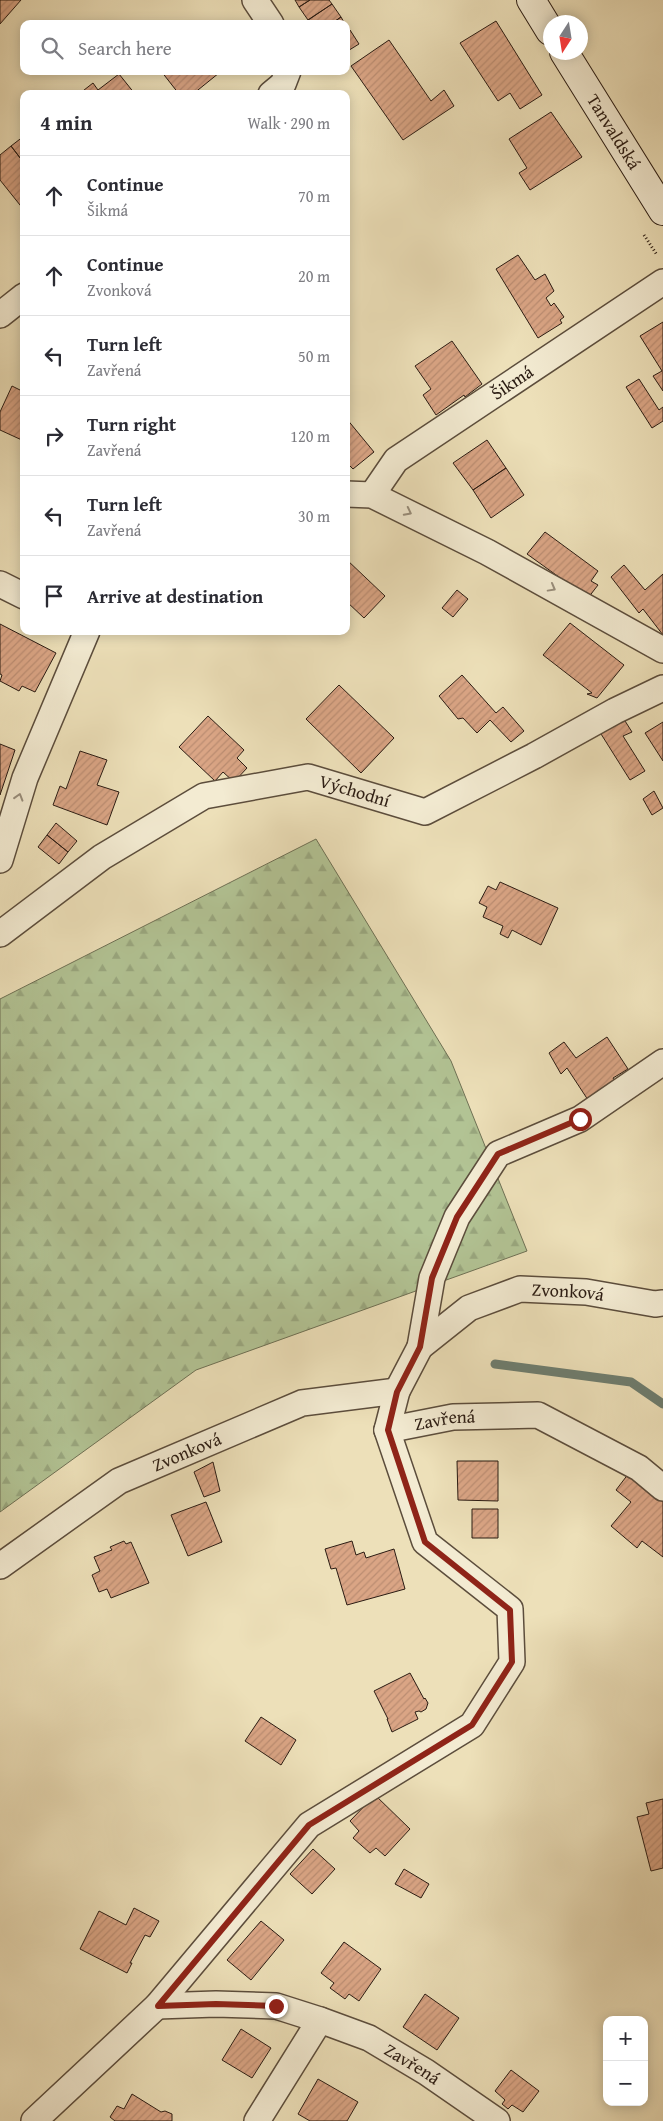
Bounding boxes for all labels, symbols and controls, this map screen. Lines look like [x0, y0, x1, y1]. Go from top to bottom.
north arrow [543, 15, 588, 60]
search box [20, 20, 350, 75]
icon: search [38, 34, 66, 62]
text: Search here [78, 34, 172, 62]
street label: Tanvaldská [580, 88, 648, 175]
text: 4 min [40, 107, 92, 138]
text: Walk · 290 m [247, 111, 330, 135]
text: Continue [87, 170, 164, 198]
icon: ahead [40, 182, 68, 210]
text: 70 m [298, 184, 330, 208]
text: Šikmá [87, 198, 128, 222]
text: Continue [87, 250, 164, 278]
icon: ahead [40, 262, 68, 290]
text: 20 m [298, 264, 330, 288]
text: Zvonková [87, 278, 151, 302]
text: Turn left [87, 330, 162, 358]
icon: left [40, 342, 68, 370]
text: 50 m [298, 344, 330, 368]
text: Zavřená [87, 358, 141, 382]
street label: Šikmá [485, 358, 539, 406]
text: Turn right [87, 410, 176, 438]
icon: right [40, 422, 68, 450]
text: 120 m [290, 424, 330, 448]
text: Zavřená [87, 438, 141, 462]
text: Turn left [87, 490, 162, 518]
icon: left [40, 502, 68, 530]
text: 30 m [298, 504, 330, 528]
one-way arrow [403, 506, 412, 517]
text: Zavřená [87, 518, 141, 542]
icon: arrive [40, 582, 68, 610]
text: Arrive at destination [87, 582, 263, 610]
one-way arrow [547, 582, 556, 592]
street label: Východní [316, 767, 394, 814]
one-way arrow [14, 793, 24, 801]
route start [569, 1108, 592, 1131]
street label: Zvonková [531, 1276, 607, 1308]
street label: Zavřená [412, 1402, 476, 1437]
street label: Zvonková [148, 1425, 226, 1478]
route end [265, 1995, 288, 2018]
map controls [603, 2016, 648, 2106]
button: + [603, 2016, 648, 2061]
street label: Zavřená [379, 2036, 447, 2091]
button: − [603, 2061, 648, 2106]

